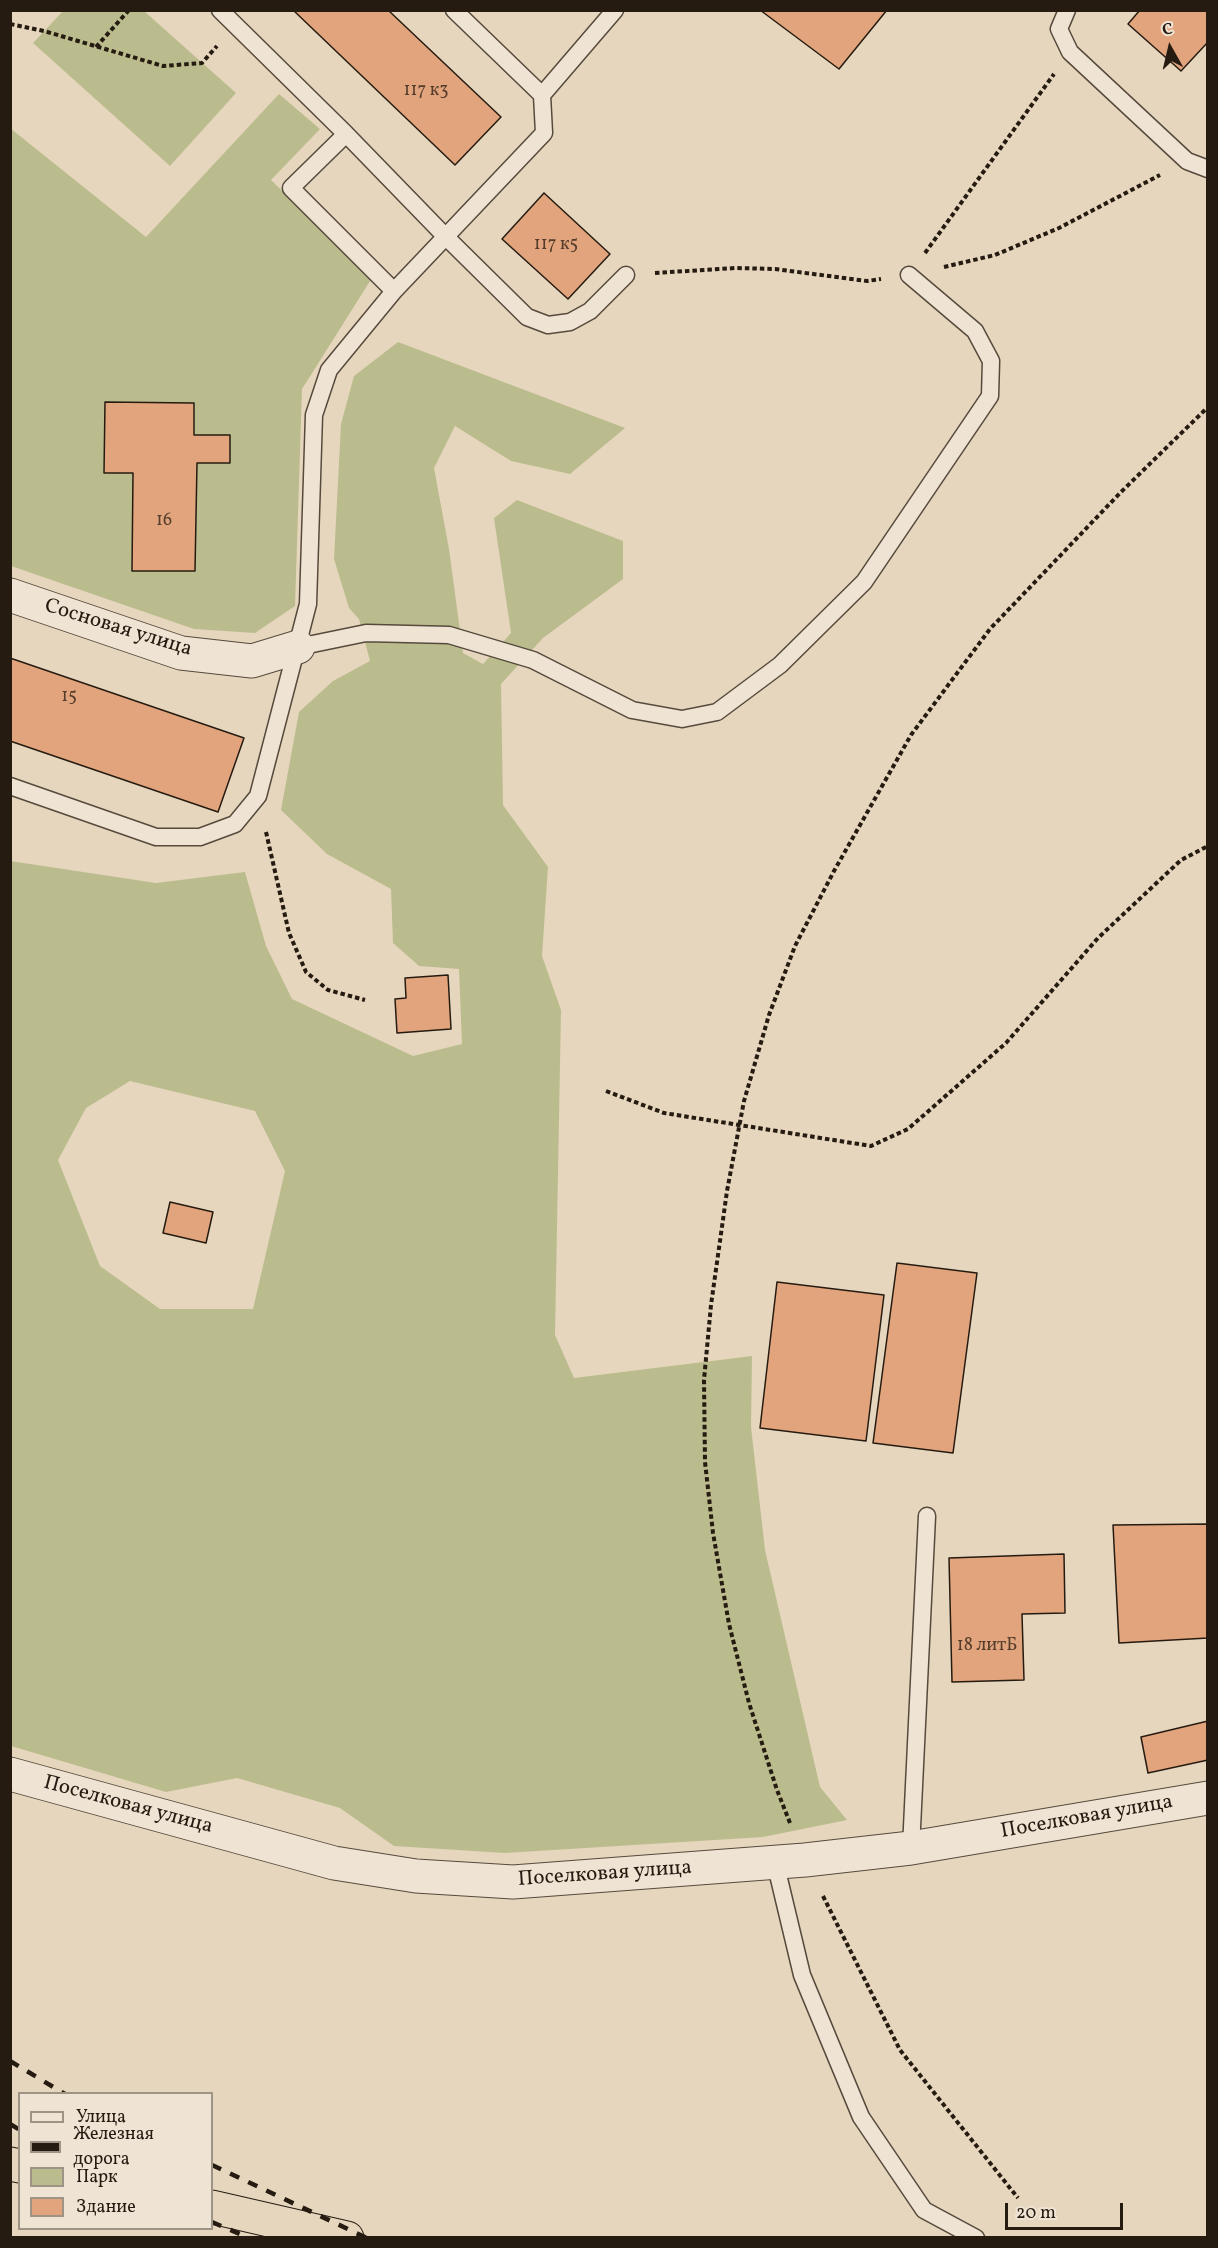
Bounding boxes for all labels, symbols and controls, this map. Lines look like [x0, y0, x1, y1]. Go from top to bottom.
north arrow [1140, 18, 1200, 78]
text: С [1161, 19, 1174, 42]
house number: 117 к3 [403, 81, 449, 103]
house number: 117 к5 [534, 235, 578, 257]
house number: 16 [156, 511, 172, 533]
street label: Сосновая улица [41, 595, 195, 663]
house number: 15 [61, 687, 77, 709]
house number: 18 литБ [957, 1636, 1017, 1658]
street label: Поселковая улица [41, 1771, 215, 1841]
street label: Поселковая улица [999, 1790, 1175, 1846]
street label: Поселковая улица [517, 1856, 693, 1894]
legend [18, 2092, 213, 2230]
text: Улица [76, 2105, 126, 2130]
text: Железная дорога [73, 2122, 154, 2172]
text: Парк [76, 2165, 118, 2190]
scale bar [1008, 2191, 1126, 2229]
text: Здание [76, 2195, 136, 2220]
text: 20 m [1016, 2201, 1056, 2226]

